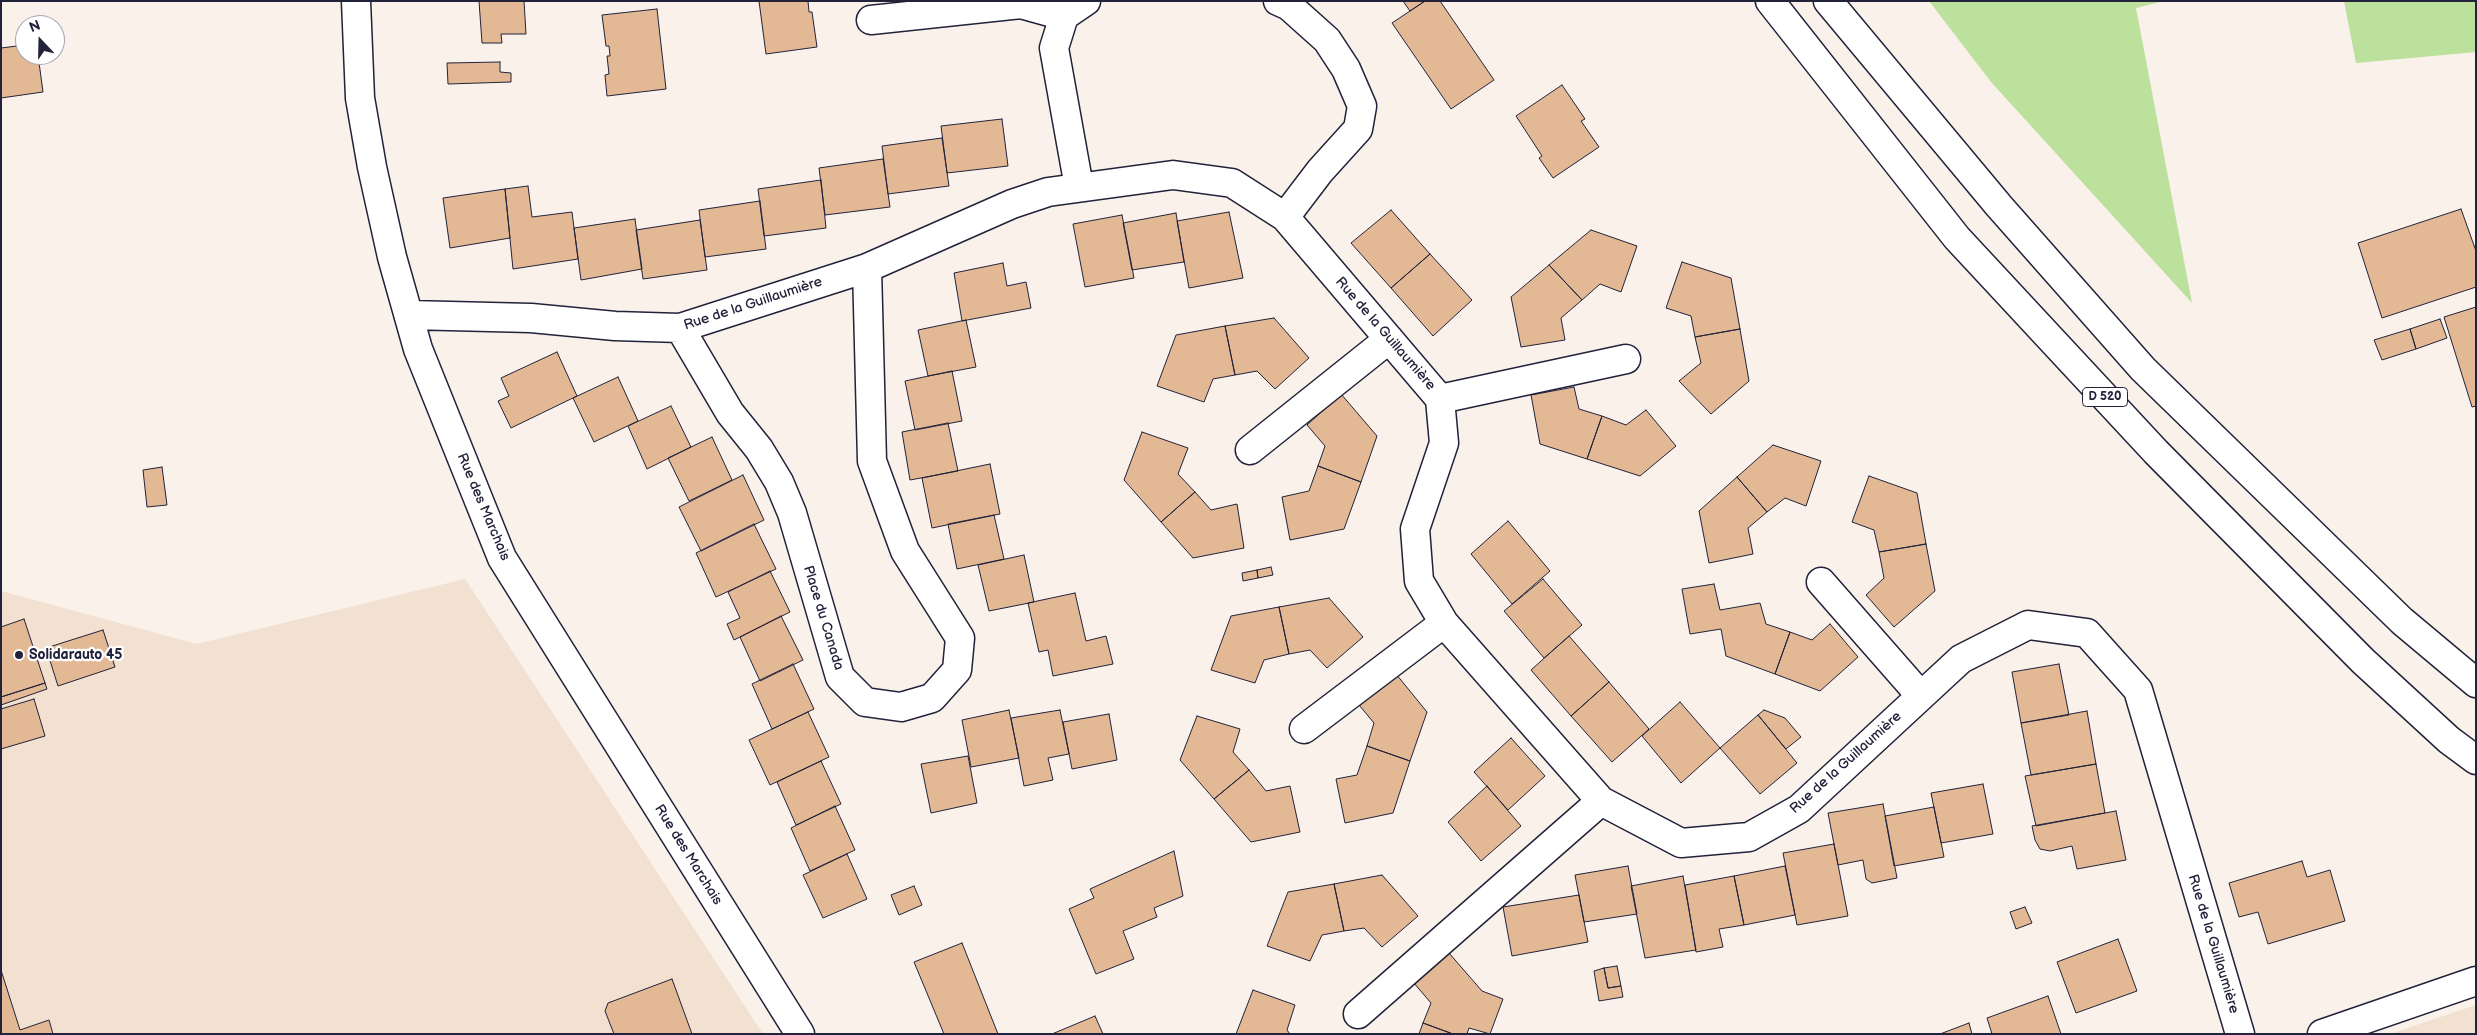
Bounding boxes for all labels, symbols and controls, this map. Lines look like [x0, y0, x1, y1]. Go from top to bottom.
north arrow [15, 15, 65, 65]
text: N [27, 17, 43, 36]
street label: Rue de la Guillaumière [682, 274, 824, 334]
street label: Rue de la Guillaumière [1331, 274, 1439, 394]
road number: D 520 [2082, 388, 2128, 407]
street label: Rue des Marchais [453, 451, 513, 563]
street label: Place du Canada [799, 564, 847, 672]
place label: Solidarauto 45 [29, 647, 122, 663]
marker: Solidarauto 45 [13, 649, 25, 661]
street label: Rue de la Guillaumière [1787, 708, 1905, 818]
street label: Rue des Marchais [650, 802, 726, 908]
street label: Rue de la Guillaumière [2184, 872, 2242, 1016]

